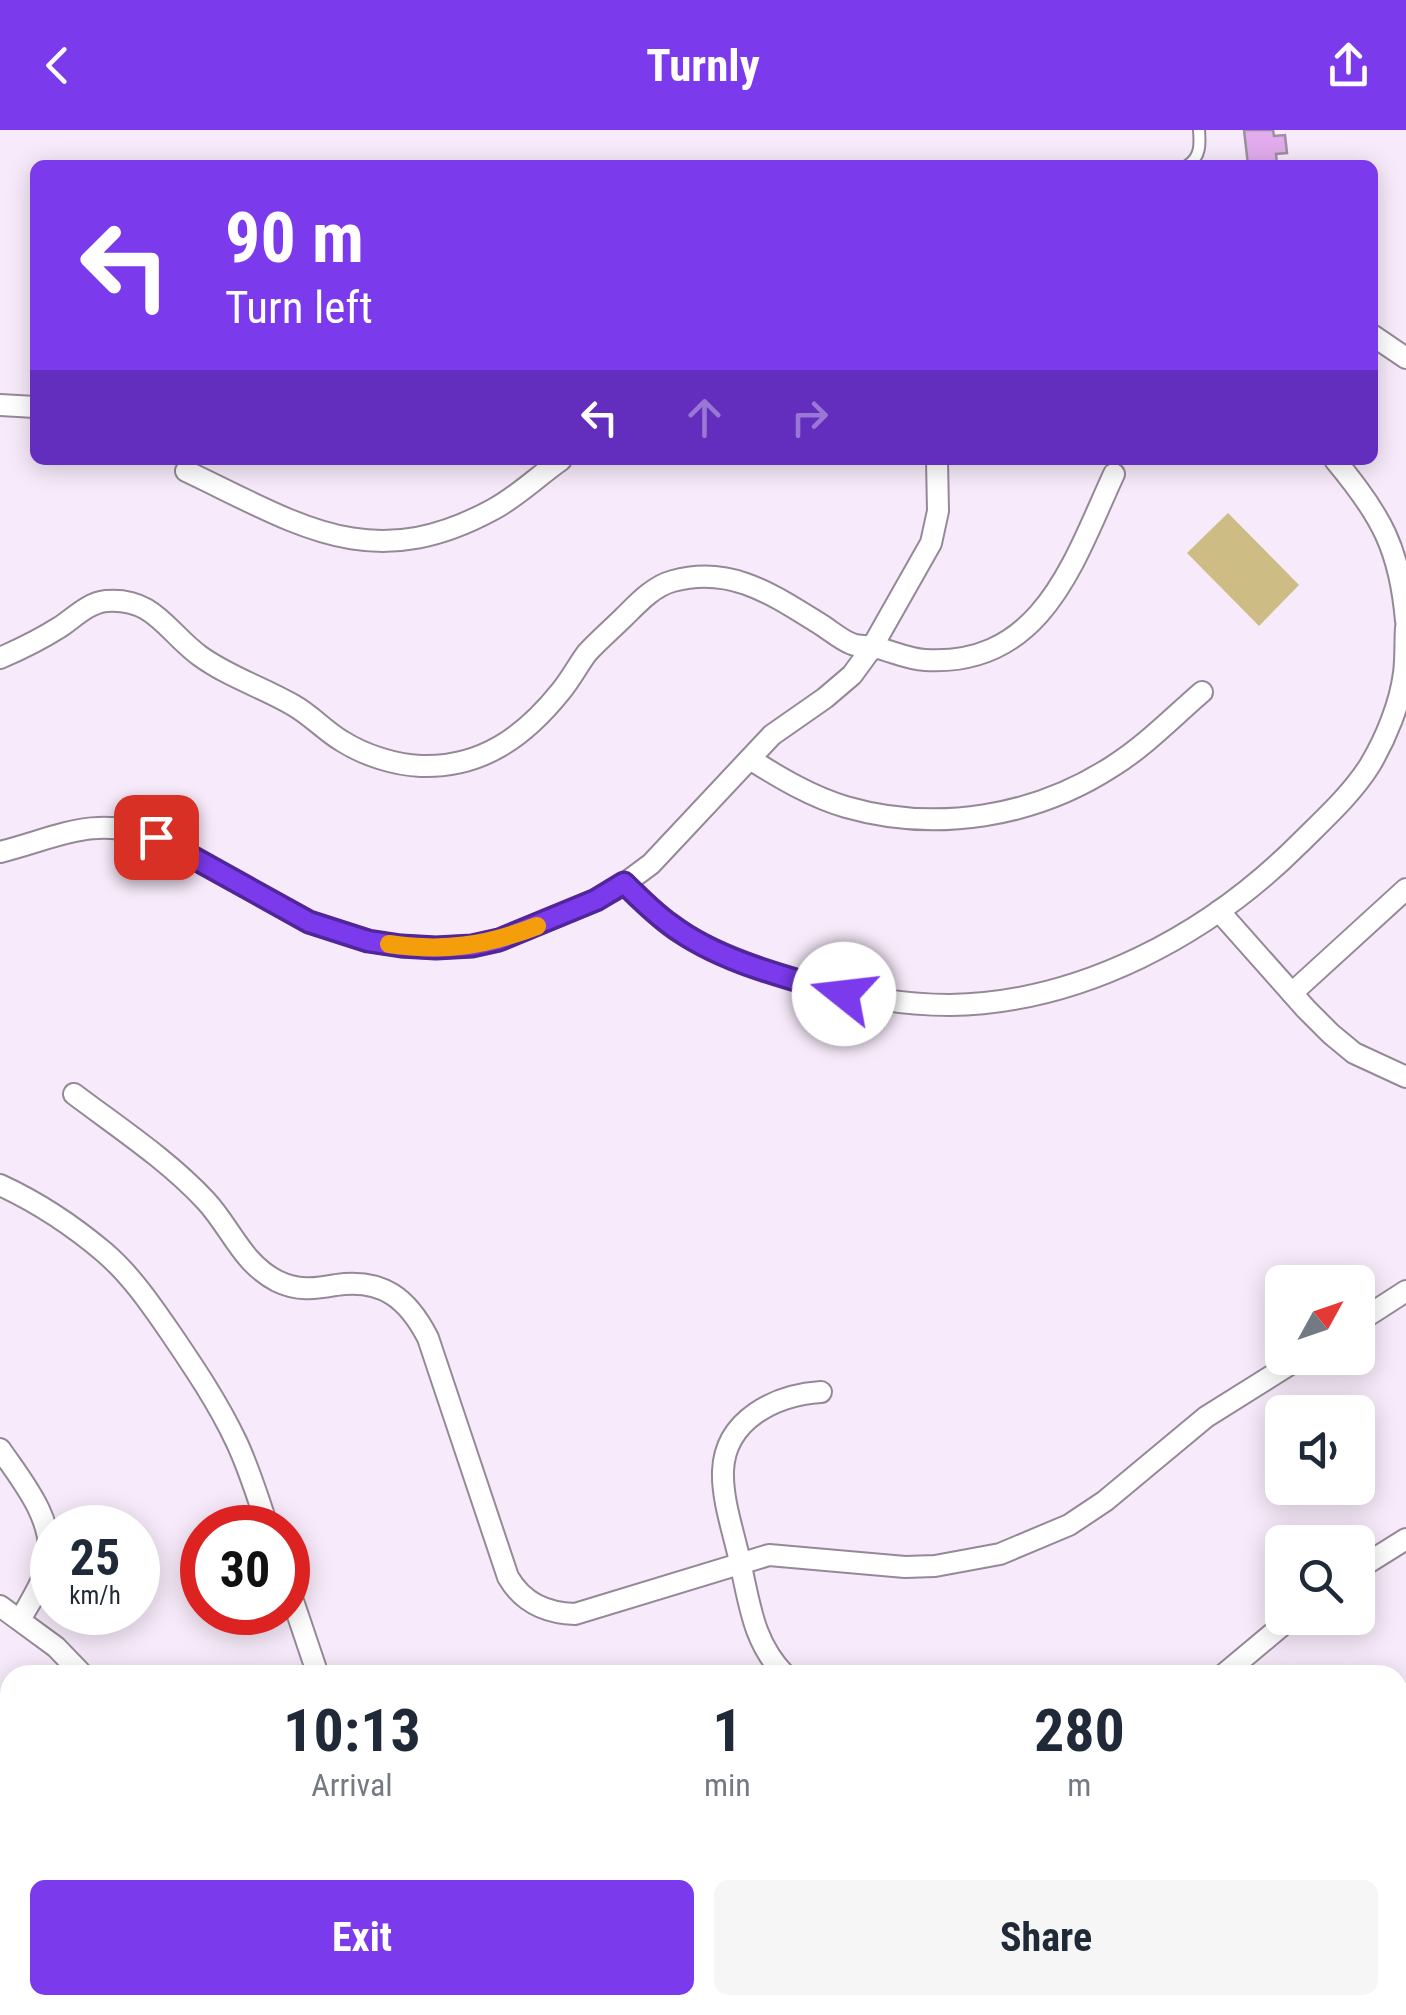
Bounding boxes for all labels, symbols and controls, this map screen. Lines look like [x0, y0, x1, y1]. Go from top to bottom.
icon: back [30, 38, 85, 93]
icon: share [1321, 38, 1376, 93]
text: Turnly [646, 39, 760, 92]
text: 90 m [225, 197, 364, 279]
icon: left [60, 200, 190, 330]
text: Turn left [225, 281, 373, 334]
icon: left [572, 390, 627, 445]
icon: ahead [677, 390, 732, 445]
icon: right [782, 390, 837, 445]
pin [114, 795, 199, 880]
icon: arrive [129, 810, 184, 865]
position arrow [792, 942, 896, 1046]
north arrow [1265, 1265, 1375, 1375]
map controls [1265, 1265, 1375, 1635]
button: sound [1265, 1395, 1375, 1505]
speed limit sign: 30 [180, 1505, 310, 1635]
button: search [1265, 1525, 1375, 1635]
text: 25 [70, 1529, 120, 1587]
text: km/h [69, 1581, 121, 1610]
text: 10:13 [283, 1695, 421, 1766]
text: 1 [712, 1695, 743, 1766]
text: 280 [1034, 1695, 1125, 1766]
text: Arrival [311, 1766, 393, 1804]
text: min [704, 1766, 751, 1804]
text: m [1067, 1766, 1091, 1804]
button: Exit [30, 1880, 694, 1995]
button: Share [714, 1880, 1378, 1995]

